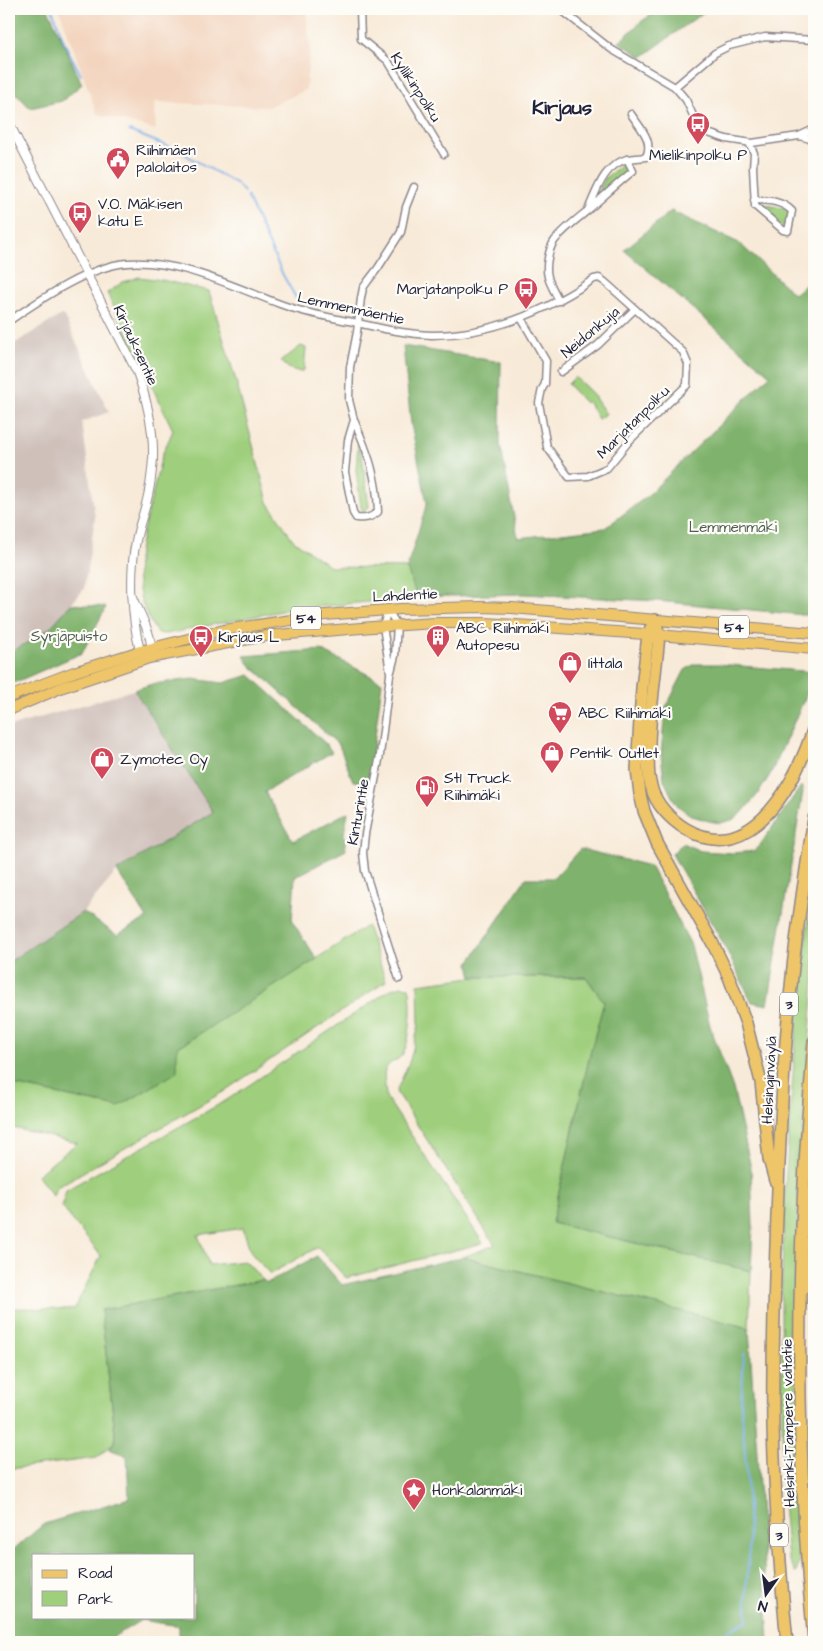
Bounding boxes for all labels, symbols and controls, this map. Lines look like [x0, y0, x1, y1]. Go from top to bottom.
street label: Kyllikinpolku [384, 48, 446, 127]
district label: Kirjaus [532, 94, 592, 122]
bus stop icon: Mielikinpolku P [685, 111, 711, 145]
place label: Riihimäen palolaitos [136, 140, 198, 178]
place label: Mielikinpolku P [649, 145, 747, 166]
public building icon: Riihimäen palolaitos [105, 146, 131, 180]
place label: V.O. Mäkisen katu E [98, 194, 183, 232]
bus stop icon: V.O. Mäkisen katu E [67, 200, 93, 234]
bus stop icon: Marjatanpolku P [513, 276, 539, 310]
place label: Marjatanpolku P [397, 279, 508, 300]
street label: Lemmenmäentie [295, 287, 406, 330]
street label: Neidonkuja [557, 301, 624, 363]
street label: Kirjauksentie [108, 302, 163, 389]
street label: Marjatanpolku [592, 381, 675, 464]
park label: Lemmenmäki [689, 517, 778, 538]
street label: Lahdentie [372, 583, 438, 608]
road number: 54 [291, 606, 321, 630]
road number: 54 [719, 616, 749, 638]
place label: ABC Riihimäki Autopesu [456, 618, 549, 656]
bus stop icon: Kirjaus L [188, 624, 214, 658]
building icon: ABC Riihimäki Autopesu [425, 624, 451, 658]
park label: Syrjäpuisto [31, 626, 108, 648]
place label: Kirjaus L [218, 627, 280, 648]
shop icon: Iittala [557, 650, 583, 684]
place label: Iittala [588, 653, 623, 674]
supermarket icon: ABC Riihimäki [547, 700, 573, 734]
place label: ABC Riihimäki [578, 703, 671, 724]
shop icon: Pentik Outlet [539, 740, 565, 774]
place label: Pentik Outlet [570, 743, 659, 764]
shop icon: Zymotec Oy [89, 746, 115, 780]
place label: Zymotec Oy [120, 749, 208, 771]
place label: St1 Truck Riihimäki [444, 768, 512, 806]
fuel station icon: St1 Truck Riihimäki [414, 774, 440, 808]
street label: Kinturintie [342, 777, 375, 847]
road number: 3 [780, 992, 798, 1016]
street label: Helsinginväylä [757, 1035, 783, 1125]
street label: Helsinki-Tampere valtatie [777, 1339, 800, 1507]
place icon: Honkalanmäki [401, 1477, 427, 1511]
place label: Honkalanmäki [432, 1480, 523, 1501]
road number: 3 [770, 1524, 788, 1546]
legend [32, 1554, 195, 1618]
text: Road [78, 1563, 113, 1584]
north arrow [740, 1568, 790, 1618]
text: Park [78, 1589, 113, 1610]
text: N [756, 1595, 770, 1616]

